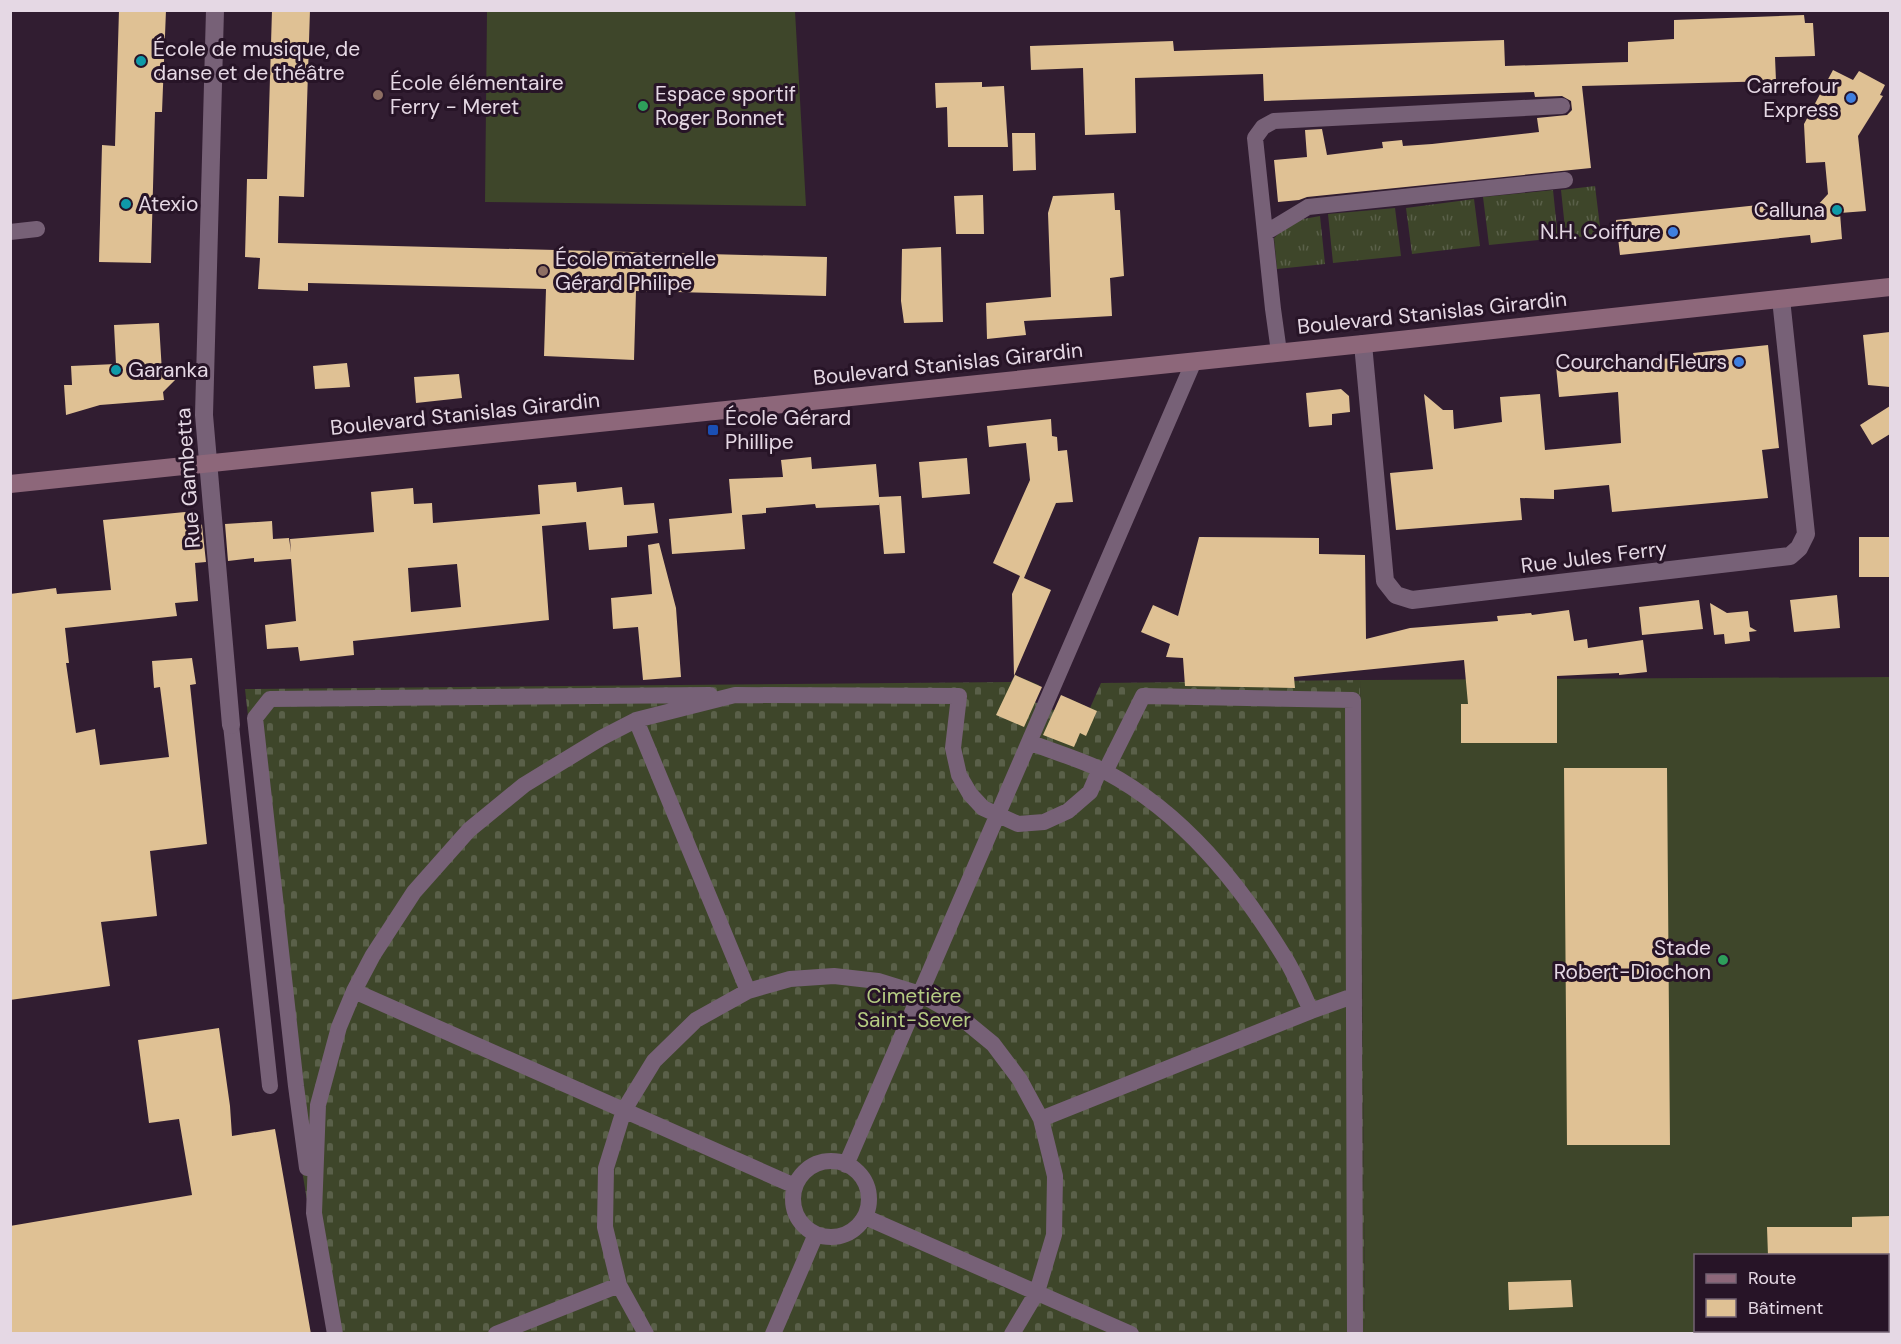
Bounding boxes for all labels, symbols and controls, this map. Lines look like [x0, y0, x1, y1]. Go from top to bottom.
place label: École de musique, de danse et de théâtre [153, 35, 360, 87]
marker: École de musique, de danse et de théâtre [134, 54, 148, 68]
place label: École élémentaire Ferry - Meret [390, 69, 564, 121]
place label: Carrefour Express [1746, 72, 1839, 124]
place label: Espace sportif Roger Bonnet [655, 80, 796, 132]
marker: École élémentaire Ferry - Meret [371, 88, 385, 102]
marker: Carrefour Express [1844, 91, 1858, 105]
marker: Espace sportif Roger Bonnet [636, 99, 650, 113]
place label: Atexio [138, 190, 198, 218]
place label: Calluna [1754, 196, 1825, 224]
marker: Atexio [119, 197, 133, 211]
marker: Calluna [1830, 203, 1844, 217]
place label: N.H. Coiffure [1540, 218, 1661, 246]
marker: N.H. Coiffure [1666, 225, 1680, 239]
place label: École maternelle Gérard Philipe [555, 245, 716, 297]
marker: École maternelle Gérard Philipe [536, 264, 550, 278]
street label: Boulevard Stanislas Girardin [1296, 285, 1568, 341]
street label: Boulevard Stanislas Girardin [812, 336, 1084, 392]
place label: Courchand Fleurs [1556, 348, 1727, 376]
marker: Courchand Fleurs [1732, 355, 1746, 369]
place label: Garanka [128, 356, 209, 384]
marker: Garanka [109, 363, 123, 377]
street label: Boulevard Stanislas Girardin [329, 386, 601, 442]
place label: École Gérard Phillipe [725, 404, 851, 456]
street label: Rue Gambetta [169, 407, 207, 549]
marker: École Gérard Phillipe [706, 423, 720, 437]
street label: Rue Jules Ferry [1519, 534, 1669, 580]
place label: Stade Robert-Diochon [1554, 934, 1711, 986]
marker: Stade Robert-Diochon [1716, 953, 1730, 967]
park label: Cimetière Saint-Sever [857, 982, 971, 1034]
legend [1694, 1254, 1889, 1332]
text: Route [1748, 1266, 1796, 1290]
text: Bâtiment [1748, 1296, 1823, 1320]

